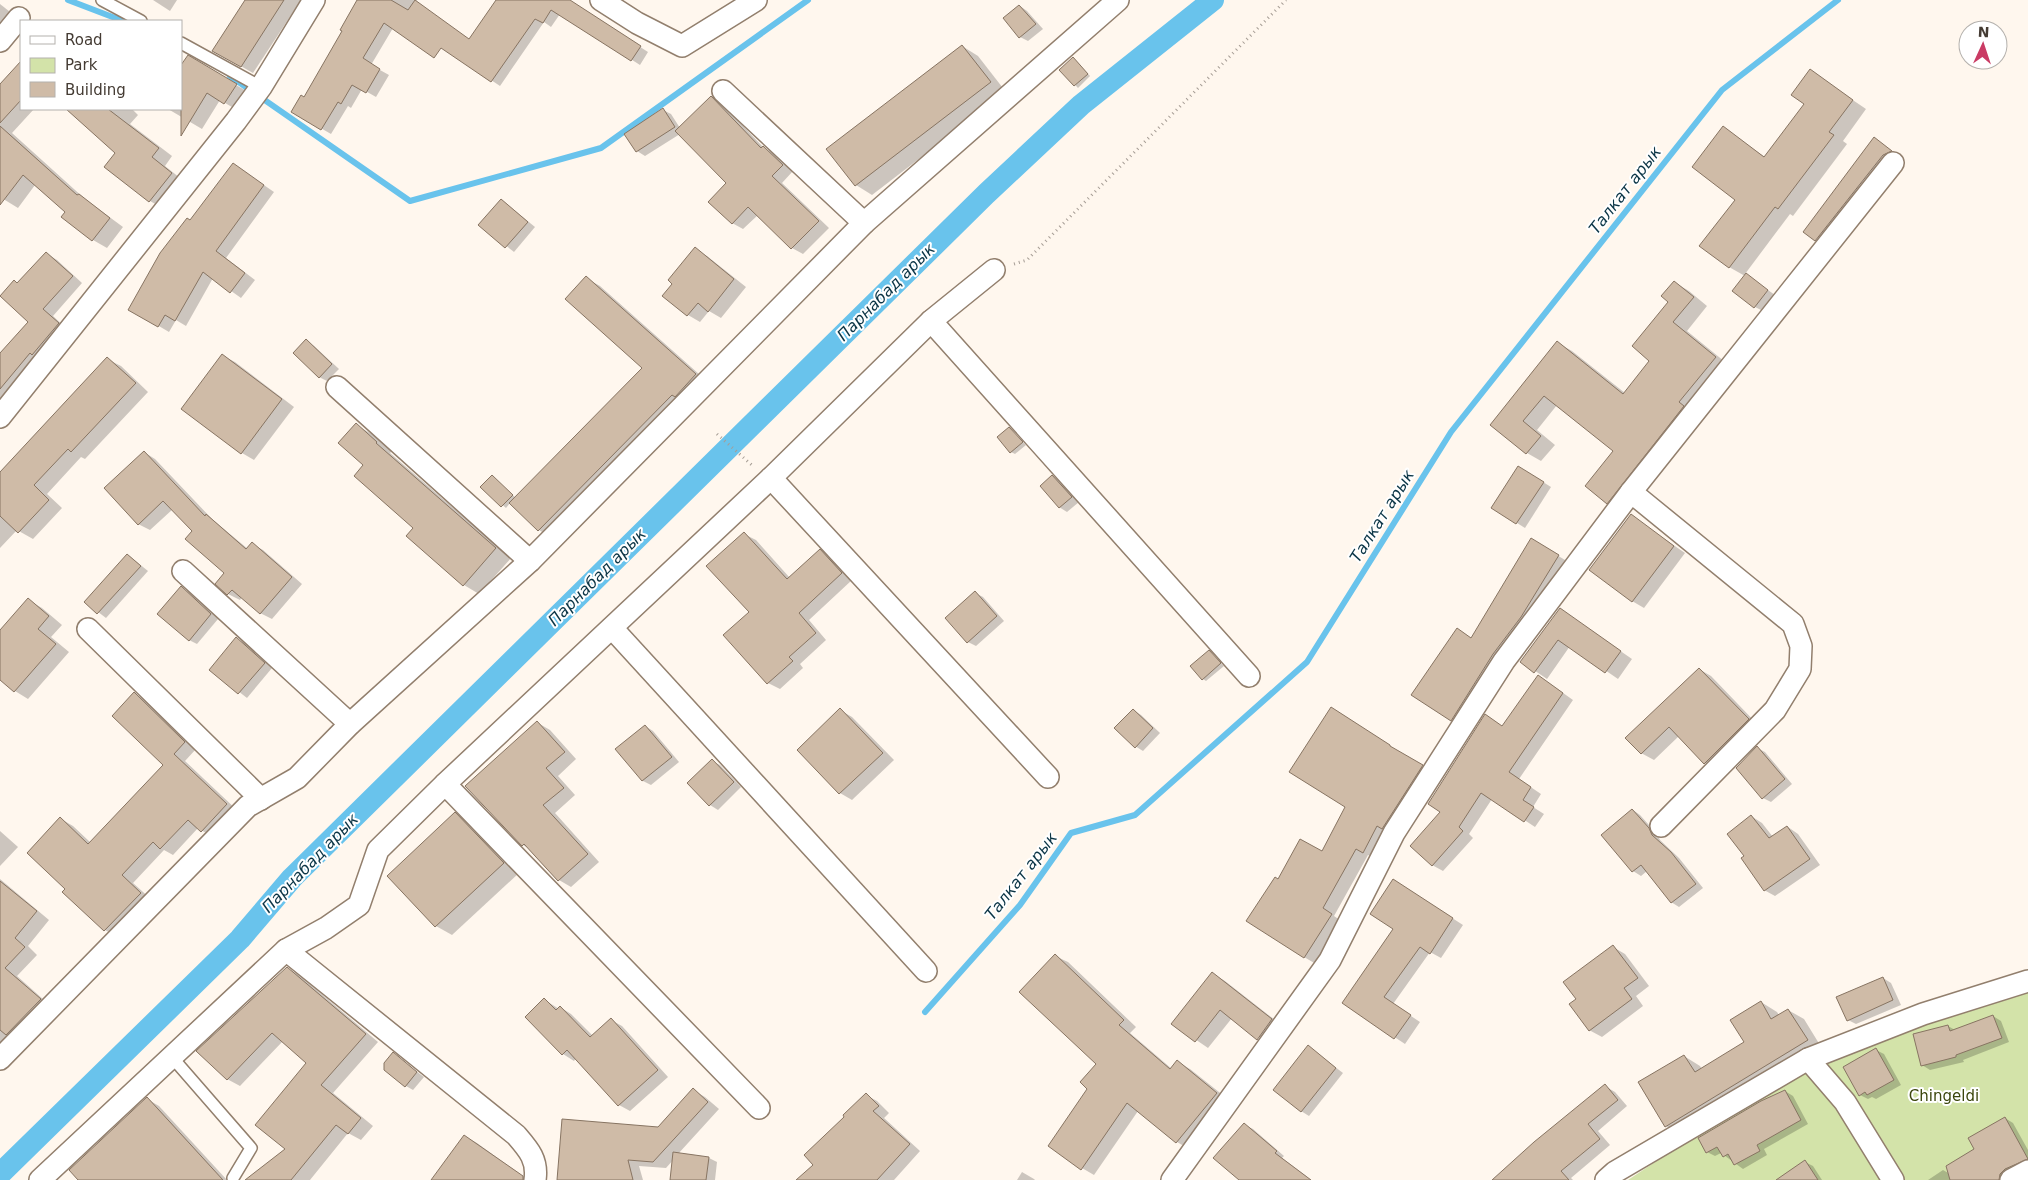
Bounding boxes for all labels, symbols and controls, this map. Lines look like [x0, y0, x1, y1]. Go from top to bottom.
legend [20, 20, 182, 110]
north arrow [1958, 20, 2008, 70]
text: N [1977, 24, 1990, 40]
text: Road [65, 31, 103, 49]
text: Park [65, 56, 98, 74]
text: Building [65, 81, 126, 99]
water label: Талкат арык [1585, 142, 1665, 238]
water label: Парнабад арык [833, 239, 939, 345]
water label: Талкат арык [1346, 466, 1418, 566]
water label: Парнабад арык [544, 524, 650, 630]
water label: Парнабад арык [258, 809, 362, 916]
water label: Талкат арык [981, 828, 1061, 924]
park label: Chingeldi [1909, 1087, 1979, 1105]

